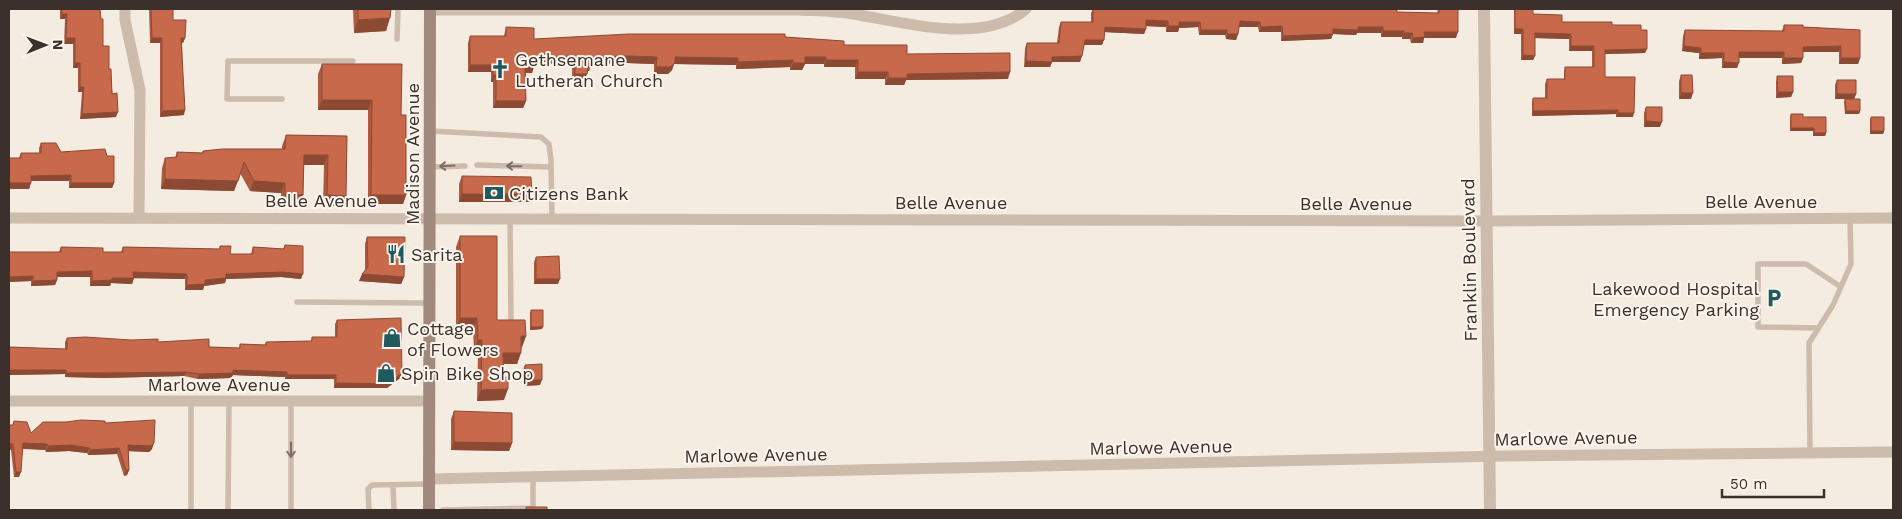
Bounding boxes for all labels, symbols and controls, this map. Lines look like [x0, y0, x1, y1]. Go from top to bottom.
north arrow [20, 20, 70, 70]
text: N [50, 39, 66, 50]
place label: Gethsemane Lutheran Church [515, 49, 663, 91]
church icon: Gethsemane Lutheran Church [489, 58, 511, 80]
street label: Madison Avenue [402, 83, 423, 225]
one-way arrow [507, 161, 523, 171]
one-way arrow [440, 162, 456, 171]
street label: Franklin Boulevard [1457, 178, 1481, 342]
bank icon: Citizens Bank [483, 182, 505, 204]
place label: Citizens Bank [509, 183, 628, 204]
street label: Belle Avenue [265, 190, 377, 211]
street label: Belle Avenue [1705, 191, 1817, 212]
street label: Belle Avenue [895, 192, 1007, 213]
street label: Belle Avenue [1300, 193, 1412, 214]
restaurant icon: Sarita [385, 243, 407, 265]
place label: Sarita [411, 244, 462, 265]
place label: Lakewood Hospital Emergency Parking [1592, 278, 1759, 320]
parking icon: Lakewood Hospital Emergency Parking [1763, 287, 1785, 309]
place label: Cottage of Flowers [407, 318, 499, 360]
shop icon: Cottage of Flowers [381, 327, 403, 349]
shop icon: Spin Bike Shop [375, 362, 397, 384]
place label: Spin Bike Shop [401, 363, 534, 384]
street label: Marlowe Avenue [147, 374, 291, 395]
street label: Marlowe Avenue [1494, 426, 1638, 450]
street label: Marlowe Avenue [1089, 435, 1233, 459]
one-way arrow [286, 442, 296, 458]
street label: Marlowe Avenue [684, 443, 828, 467]
scale bar [1722, 466, 1824, 498]
text: 50 m [1730, 475, 1767, 493]

